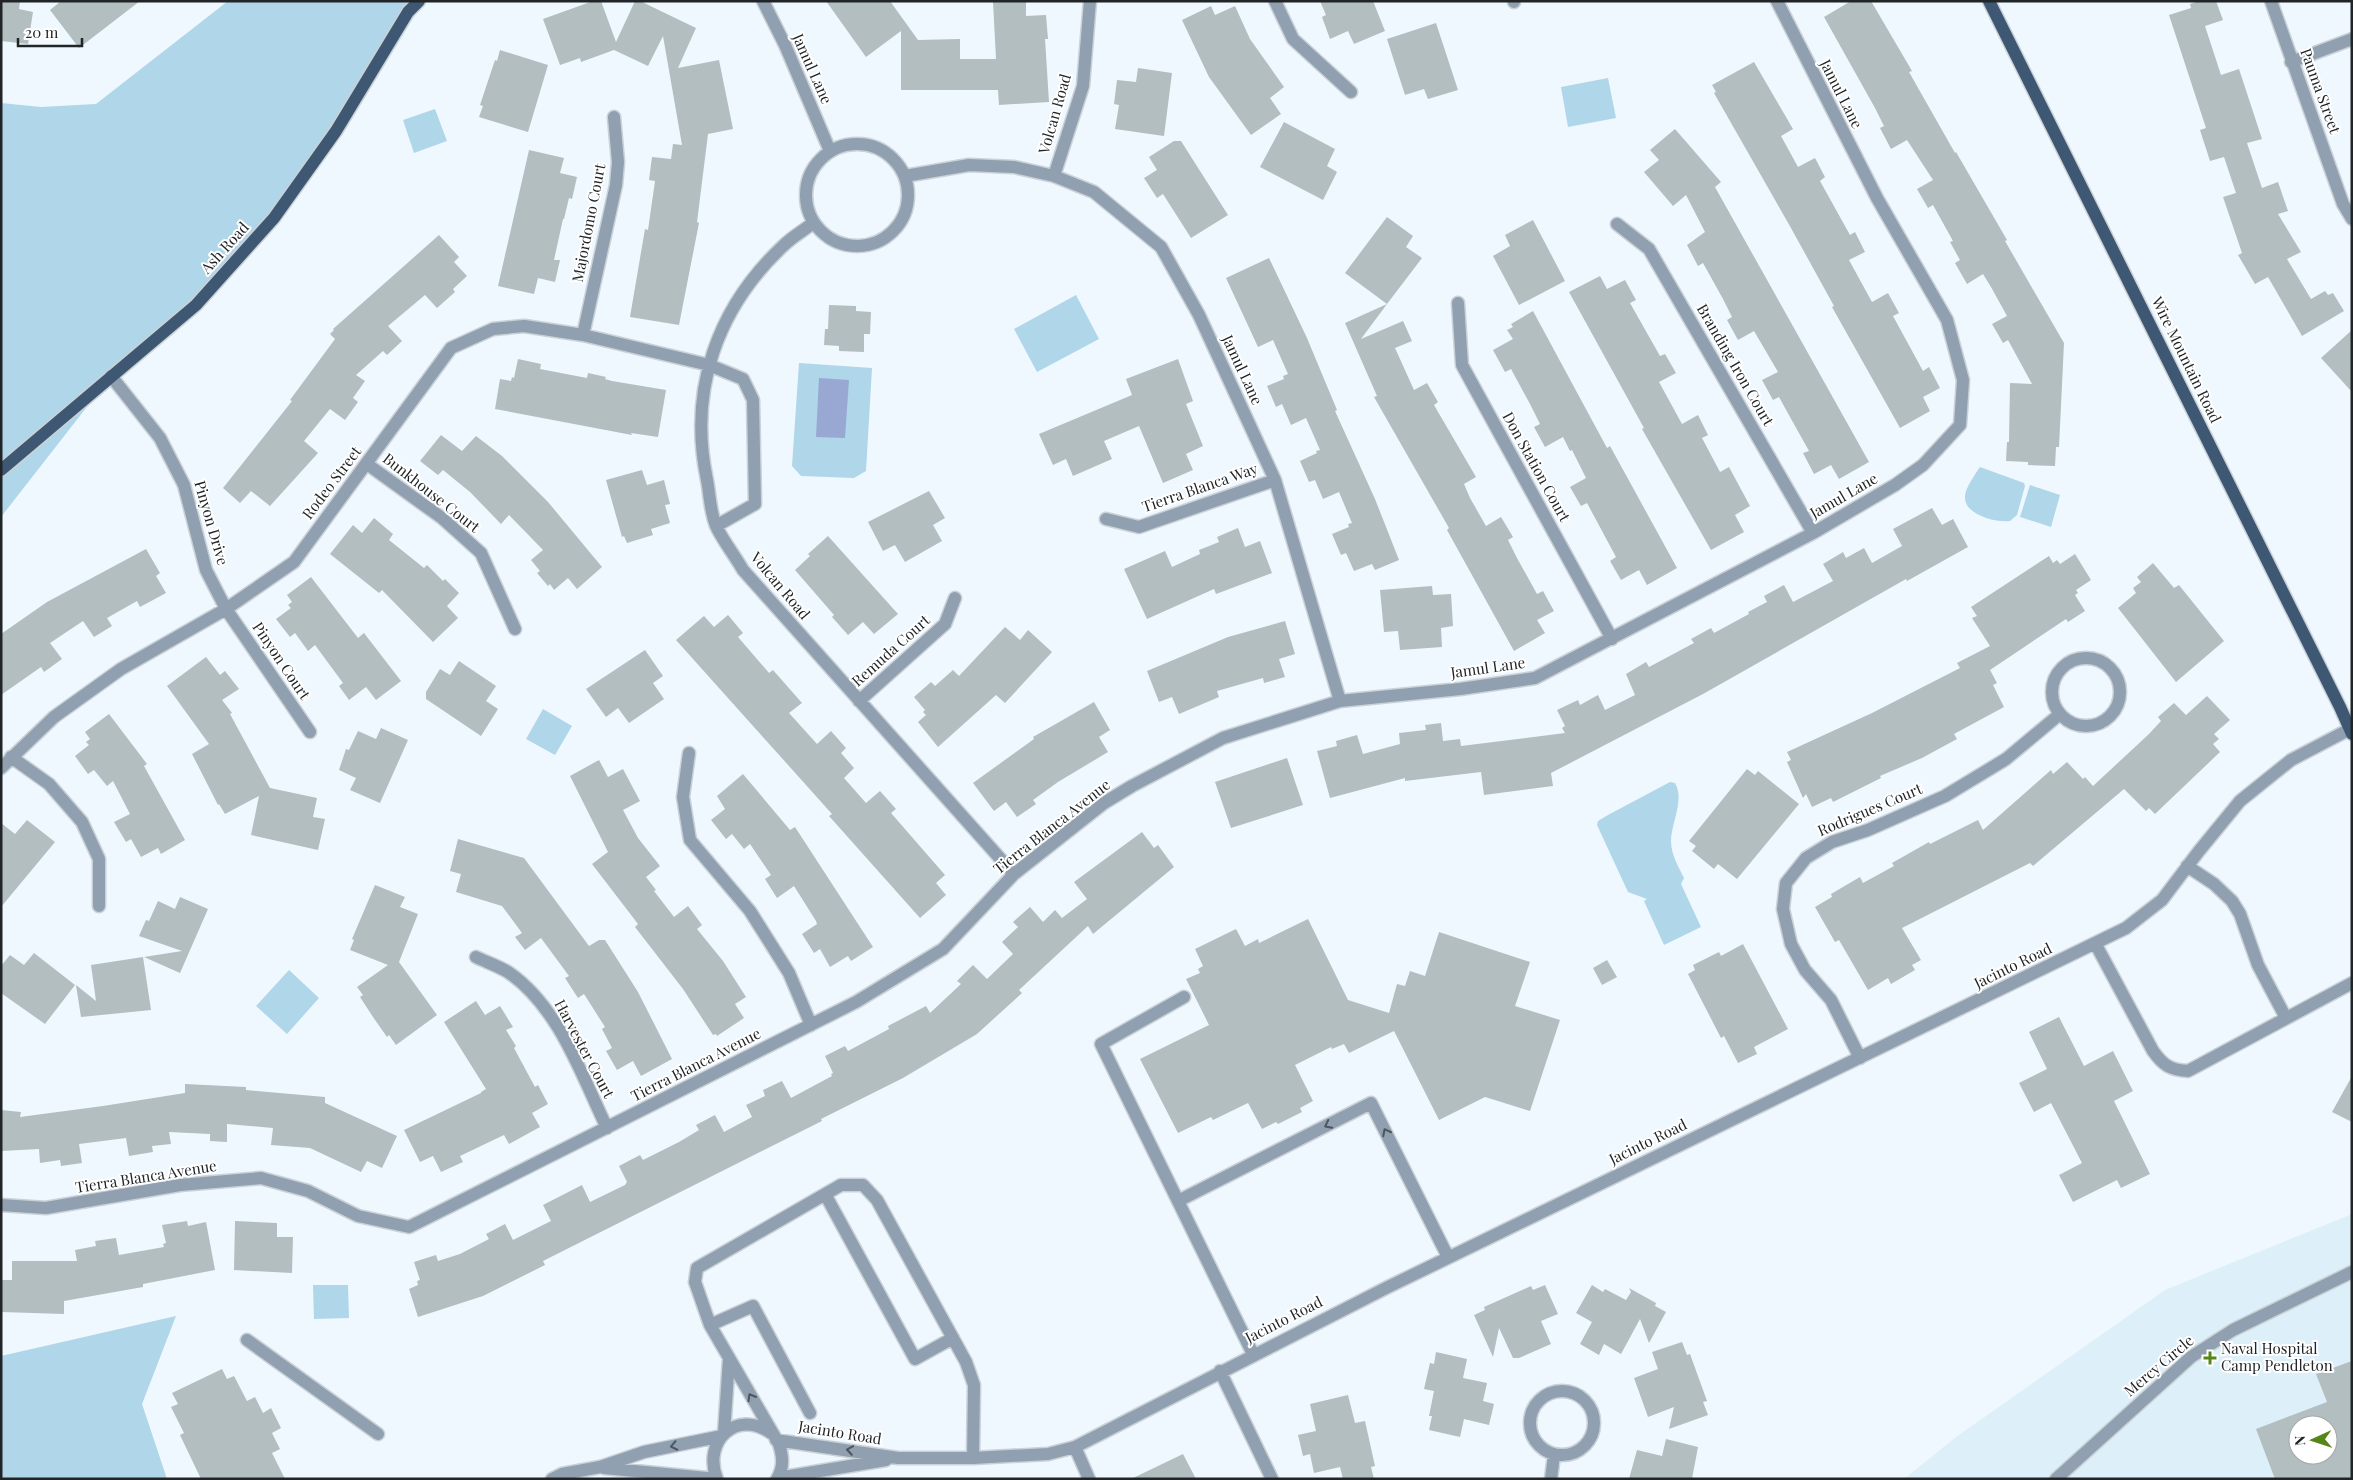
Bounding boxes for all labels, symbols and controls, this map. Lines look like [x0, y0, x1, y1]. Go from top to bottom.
scale bar [18, 15, 81, 47]
text: 20 m [25, 22, 59, 42]
street label: Jamul Lane [788, 29, 837, 107]
street label: Pauma Street [2296, 45, 2346, 137]
street label: Jamul Lane [1816, 55, 1868, 131]
street label: Volcan Road [1033, 71, 1075, 157]
street label: Majordomo Court [567, 161, 609, 284]
street label: Ash Road [195, 217, 253, 278]
street label: Wire Mountain Road [2147, 292, 2226, 426]
street label: Branding Iron Court [1693, 300, 1779, 430]
street label: Jamul Lane [1218, 330, 1268, 408]
street label: Don Station Court [1498, 408, 1576, 526]
street label: Rodeo Street [297, 441, 366, 523]
street label: Bunkhouse Court [379, 448, 485, 537]
street label: Tierra Blanca Way [1139, 458, 1261, 516]
street label: Jamul Lane [1805, 468, 1881, 523]
street label: Pinyon Drive [190, 478, 234, 567]
street label: Volcan Road [746, 547, 815, 624]
street label: Remuda Court [847, 609, 934, 691]
street label: Pinyon Court [248, 618, 316, 704]
street label: Jamul Lane [1448, 652, 1526, 682]
street label: Tierra Blanca Avenue [989, 774, 1114, 878]
street label: Rodrigues Court [1814, 778, 1926, 840]
street label: Jacinto Road [1970, 938, 2055, 993]
street label: Harvester Court [550, 996, 620, 1102]
street label: Tierra Blanca Avenue [627, 1023, 764, 1105]
street label: Jacinto Road [1605, 1114, 1690, 1169]
one-way arrow [1324, 1119, 1333, 1129]
one-way arrow [1382, 1129, 1392, 1138]
street label: Tierra Blanca Avenue [74, 1155, 218, 1197]
street label: Jacinto Road [1241, 1291, 1326, 1348]
street label: Mercy Circle [2119, 1330, 2197, 1400]
place label: Naval Hospital Camp Pendleton [2221, 1338, 2333, 1375]
marker: Naval Hospital Camp Pendleton [2203, 1351, 2217, 1365]
one-way arrow [747, 1393, 757, 1402]
street label: Jacinto Road [796, 1415, 884, 1449]
north arrow [2288, 1415, 2338, 1465]
text: N [2290, 1435, 2309, 1446]
one-way arrow [670, 1440, 679, 1451]
one-way arrow [845, 1446, 854, 1456]

